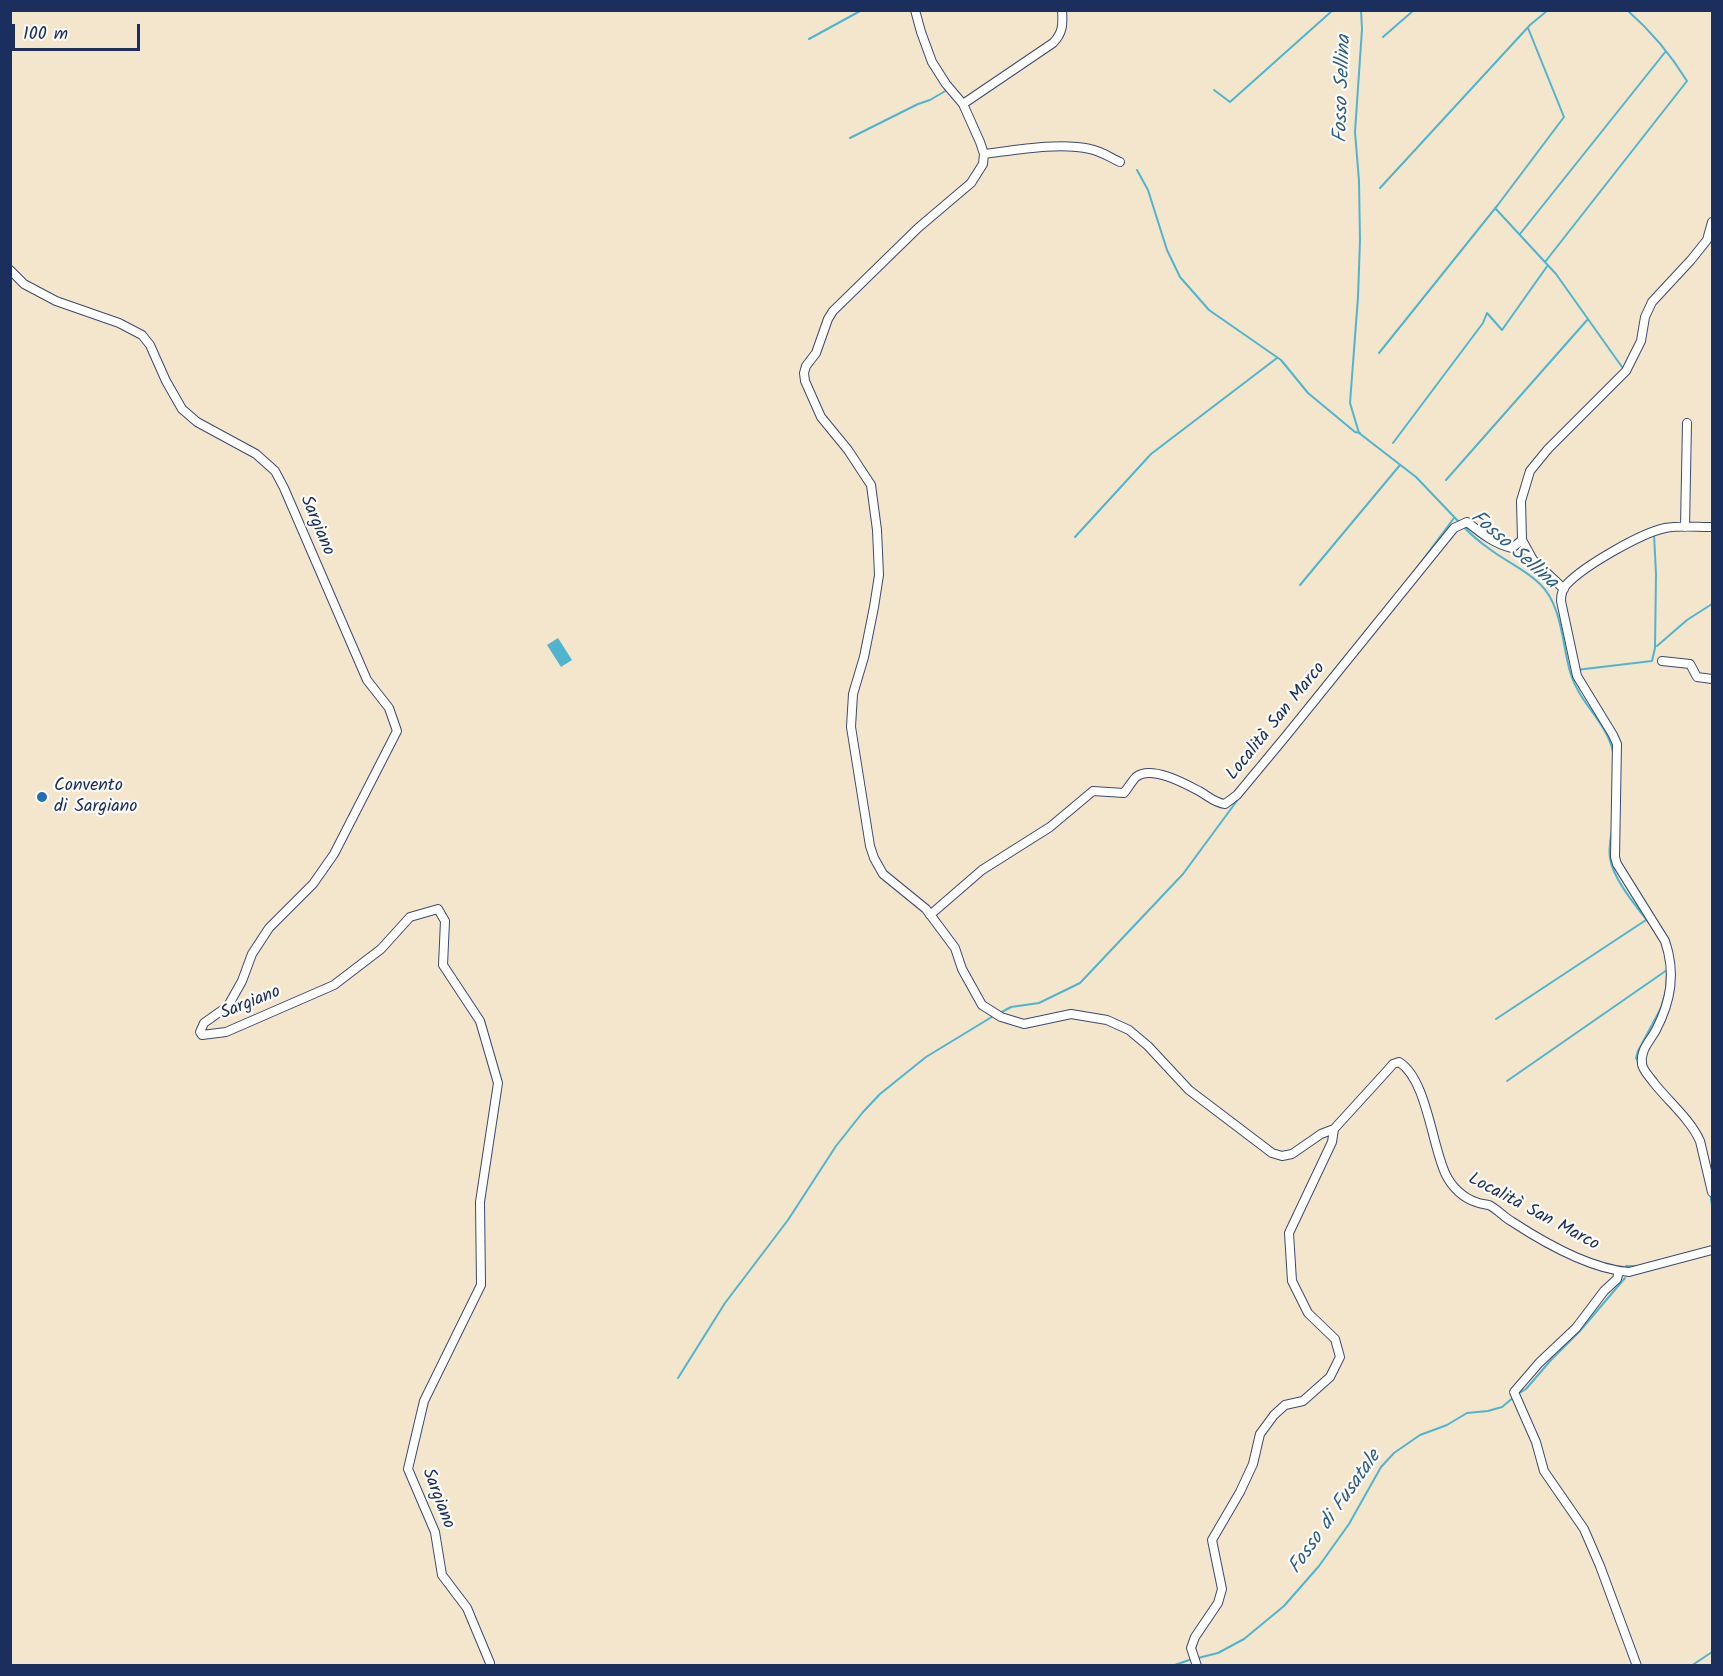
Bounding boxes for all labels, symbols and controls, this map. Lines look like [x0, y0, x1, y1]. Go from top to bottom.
scale bar [15, 12, 142, 50]
text: 100 m [23, 20, 68, 49]
water label: Fosso Sellina [1330, 35, 1358, 143]
street label: Sargiano [294, 493, 338, 559]
water label: Fosso Sellina [1464, 507, 1562, 595]
street label: Località San Marco [1223, 659, 1331, 785]
place label: Convento di Sargiano [54, 776, 137, 818]
marker: Convento di Sargiano [35, 790, 49, 804]
street label: Sargiano [218, 982, 284, 1026]
street label: Località San Marco [1464, 1169, 1602, 1257]
water label: Fosso di Fusatale [1284, 1447, 1388, 1579]
street label: Sargiano [416, 1466, 458, 1532]

